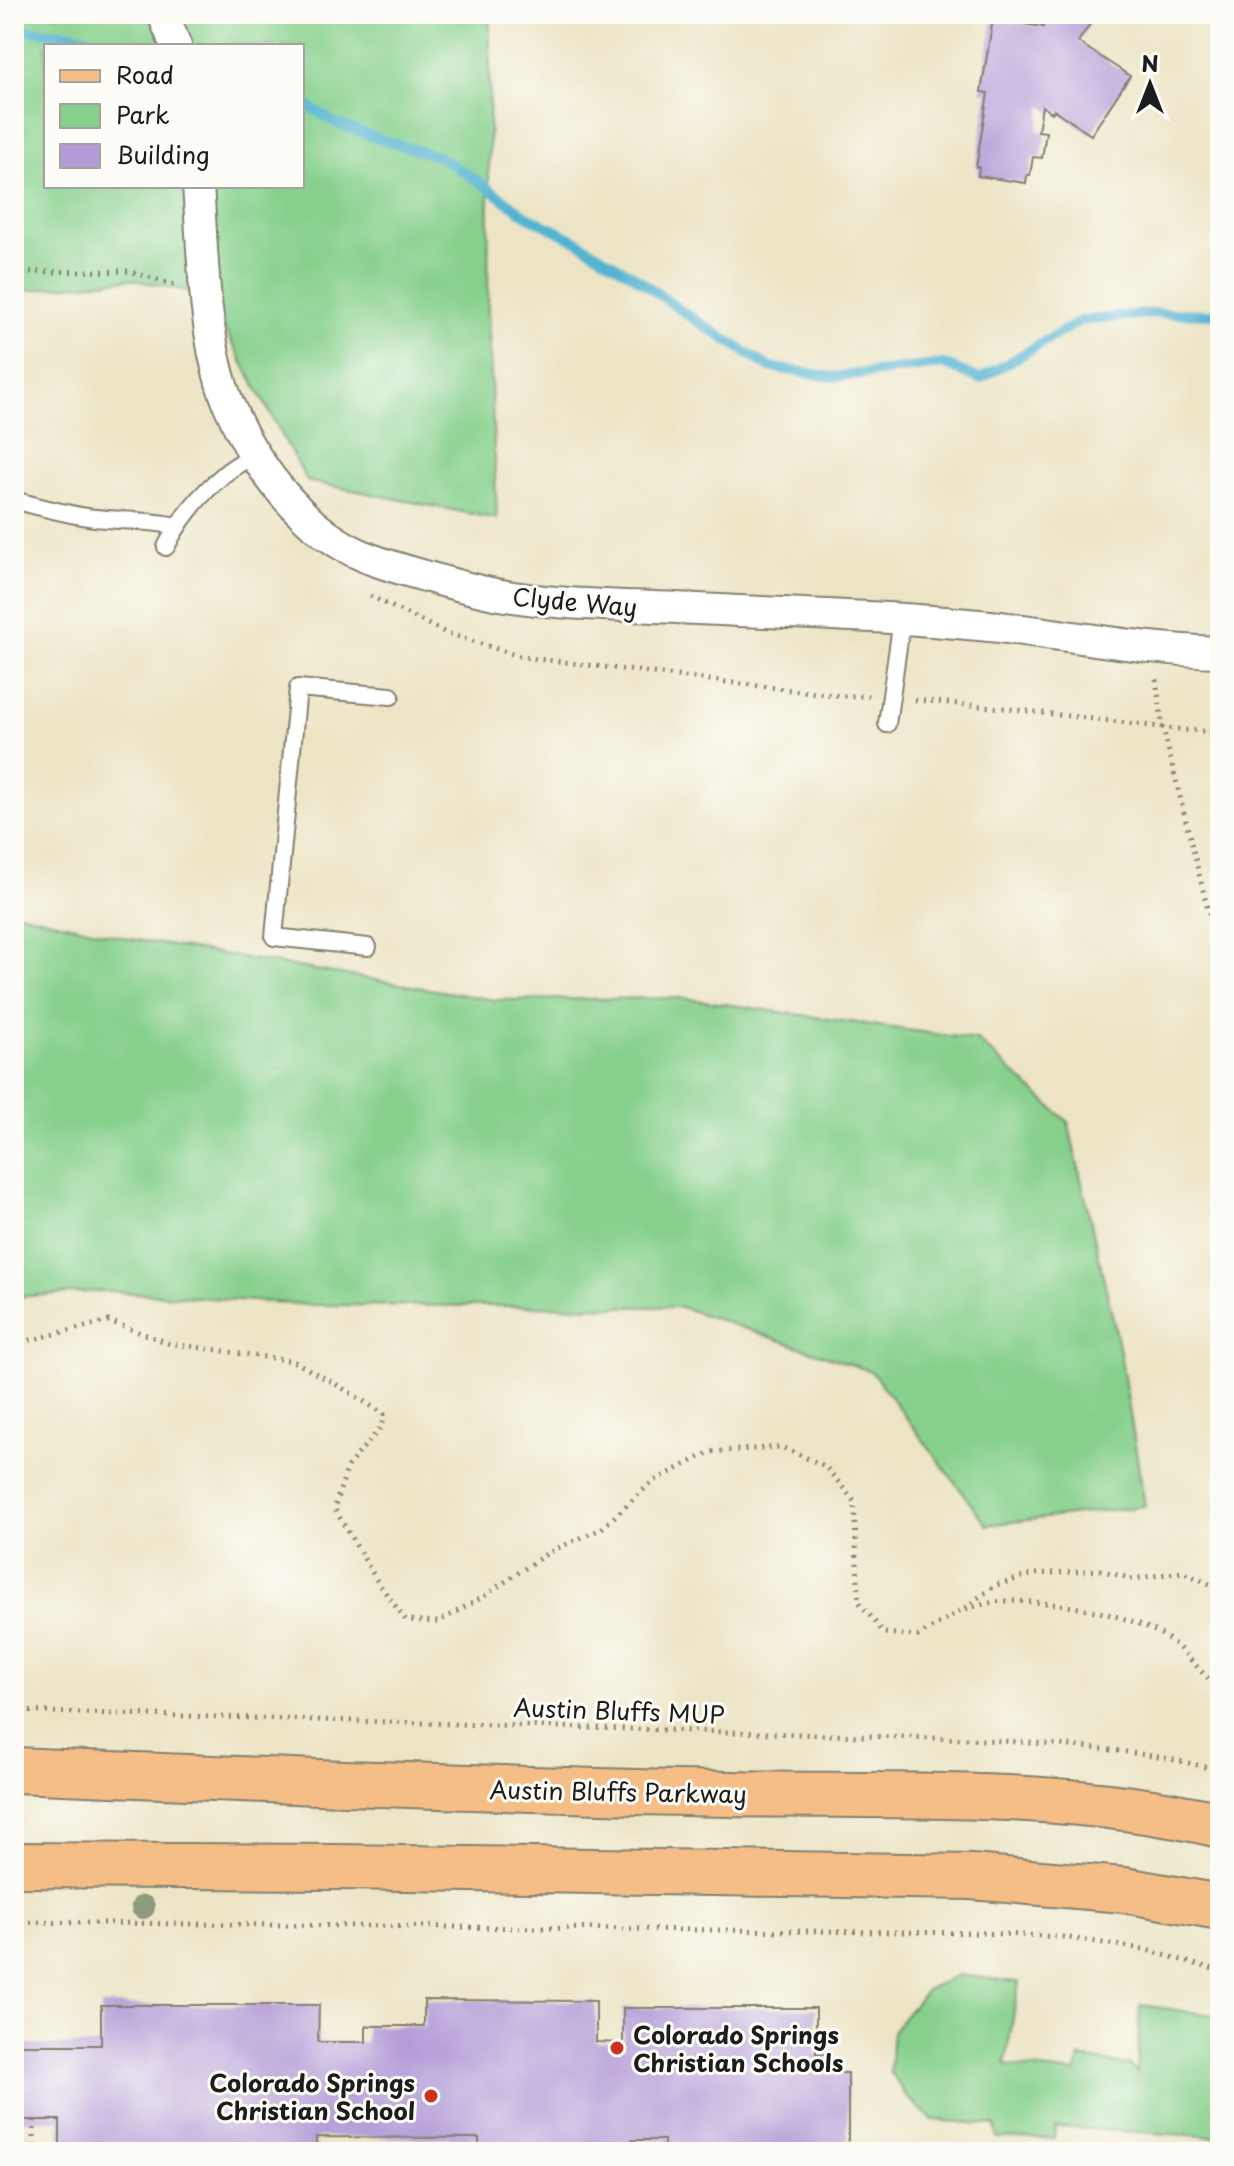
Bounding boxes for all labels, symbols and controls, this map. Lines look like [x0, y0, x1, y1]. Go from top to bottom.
legend [44, 44, 304, 188]
north arrow [1110, 44, 1190, 124]
text: N [1141, 46, 1159, 79]
text: Road [116, 56, 174, 92]
text: Park [116, 96, 170, 132]
text: Building [116, 136, 210, 172]
street label: Clyde Way [511, 578, 639, 624]
street label: Austin Bluffs MUP [513, 1688, 725, 1732]
street label: Austin Bluffs Parkway [489, 1771, 747, 1811]
place label: Colorado Springs Christian Schools [633, 2016, 843, 2080]
marker: Colorado Springs Christian Schools [608, 2039, 626, 2057]
place label: Colorado Springs Christian School [209, 2064, 415, 2128]
marker: Colorado Springs Christian School [422, 2087, 440, 2105]

